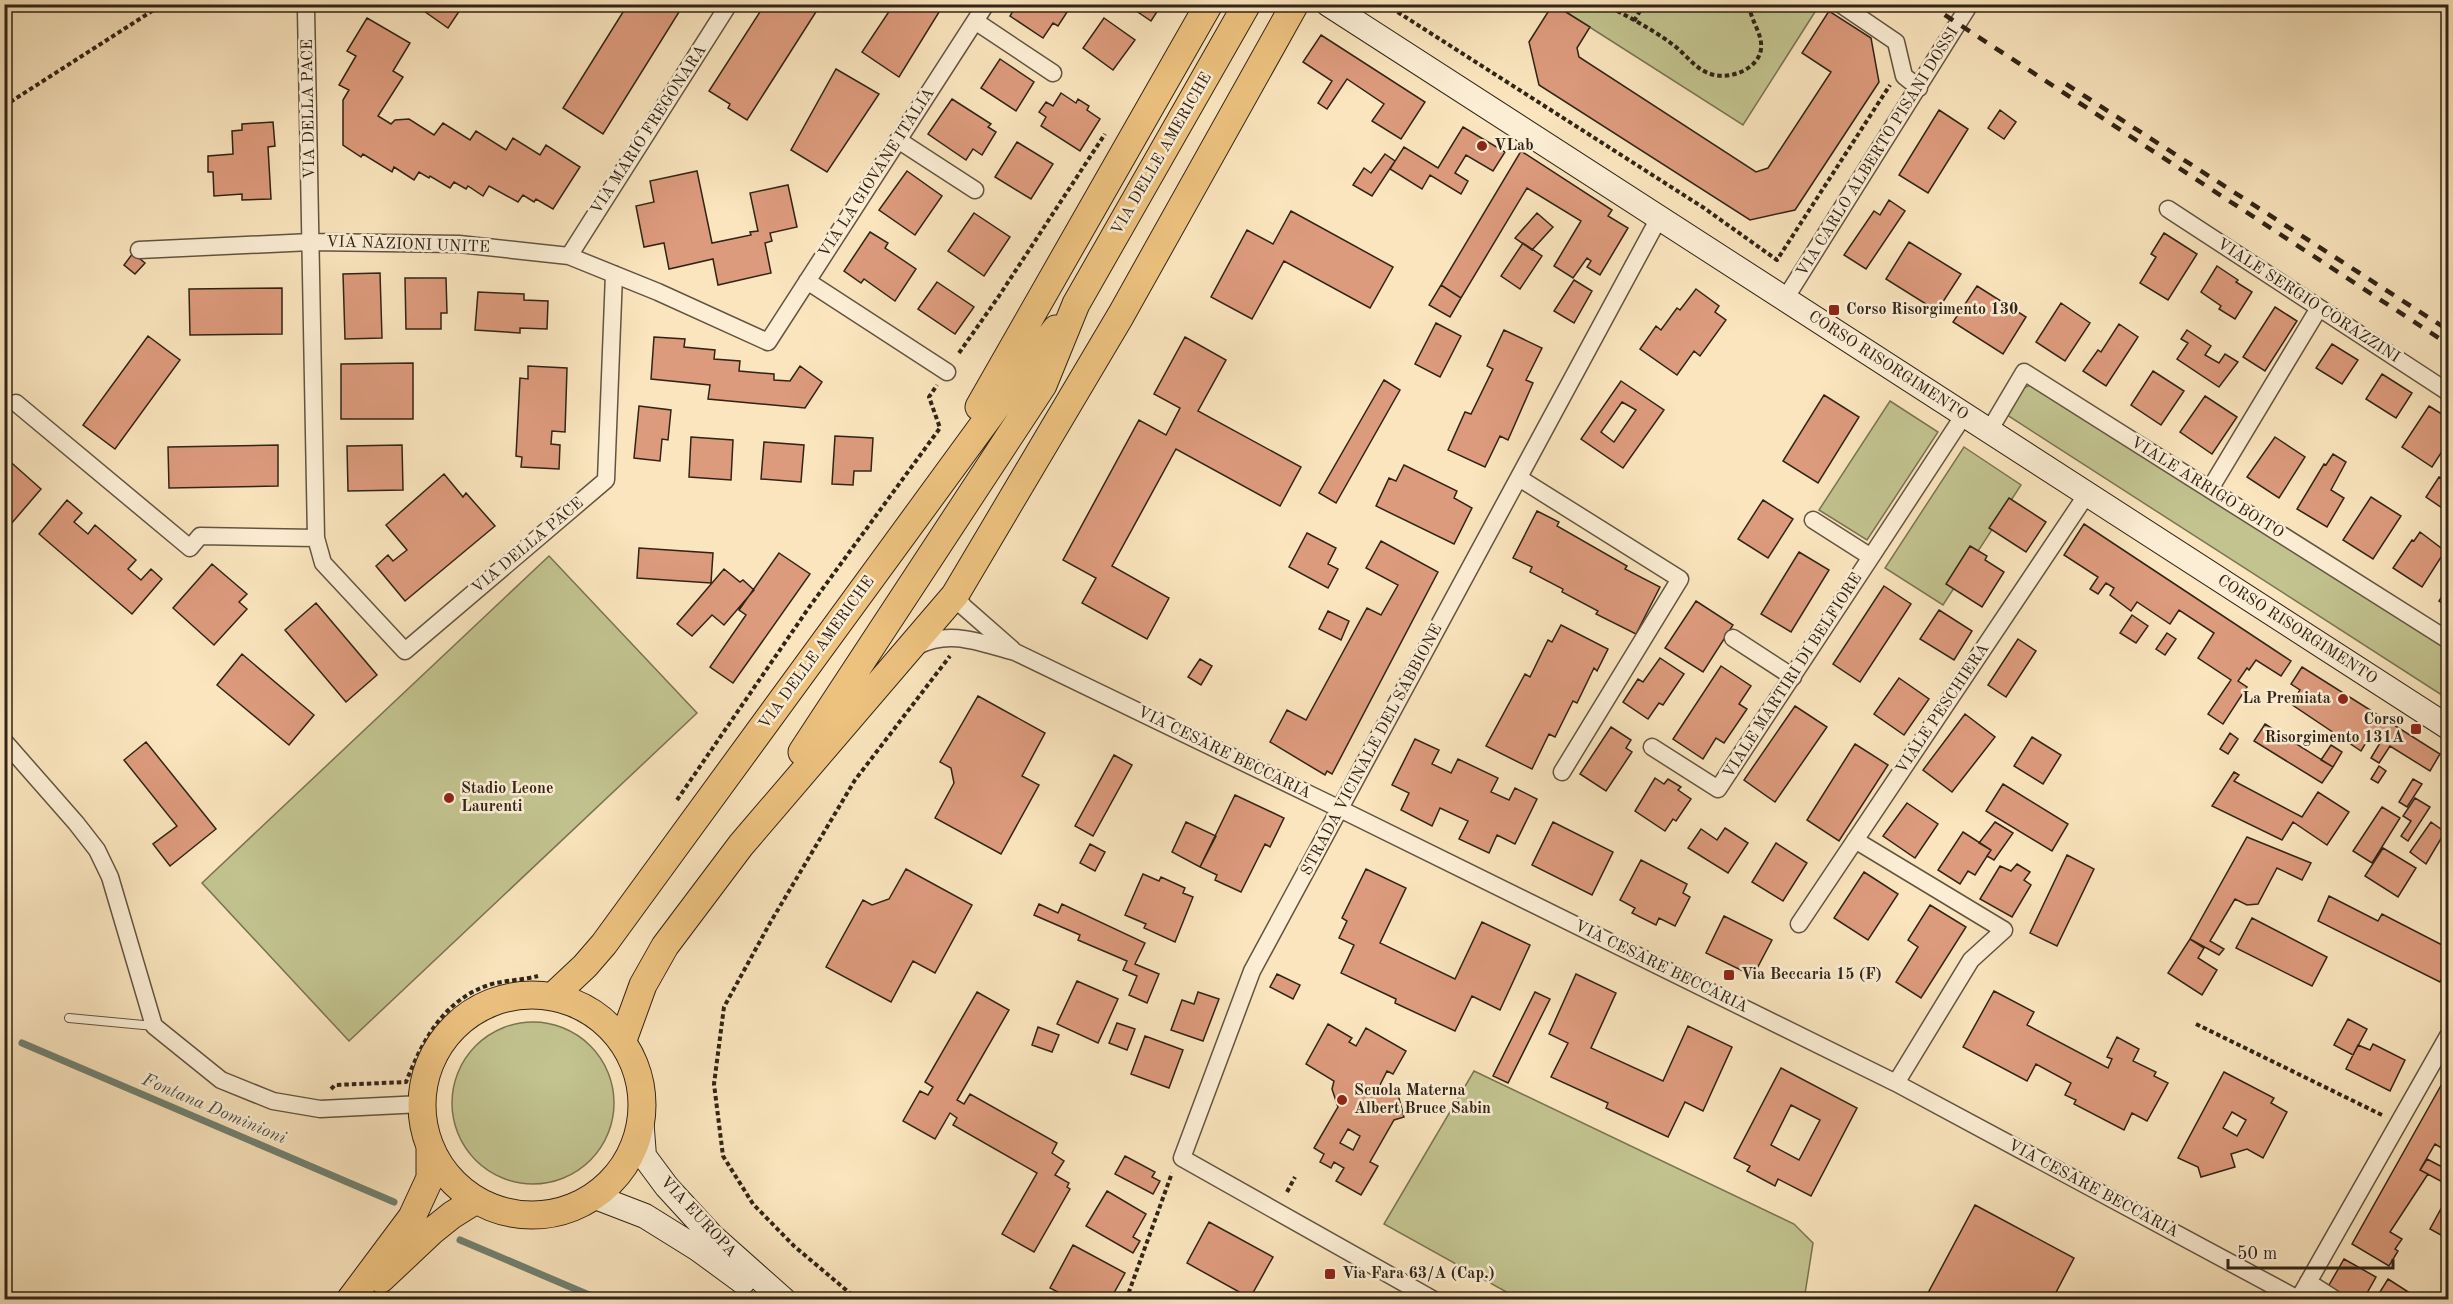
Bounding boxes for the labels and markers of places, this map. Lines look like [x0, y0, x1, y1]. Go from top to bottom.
place label: VLab [1494, 138, 1534, 154]
marker: VLab [1475, 139, 1489, 153]
place label: Corso Risorgimento 130 [1846, 302, 2018, 318]
marker: Corso Risorgimento 130 [1827, 303, 1841, 317]
place label: La Premiata [2242, 691, 2331, 707]
marker: La Premiata [2336, 692, 2350, 706]
place label: Corso Risorgimento 131A [2265, 712, 2404, 746]
marker: Corso Risorgimento 131A [2409, 722, 2423, 736]
place label: Stadio Leone Laurenti [461, 781, 554, 815]
marker: Stadio Leone Laurenti [442, 791, 456, 805]
place label: Via Beccaria 15 (F) [1741, 966, 1882, 983]
marker: Via Beccaria 15 (F) [1722, 968, 1736, 982]
place label: Scuola Materna Albert Bruce Sabin [1354, 1083, 1491, 1117]
marker: Scuola Materna Albert Bruce Sabin [1335, 1093, 1349, 1107]
place label: Via Fara 63/A (Cap.) [1342, 1265, 1495, 1282]
marker: Via Fara 63/A (Cap.) [1323, 1267, 1337, 1281]

